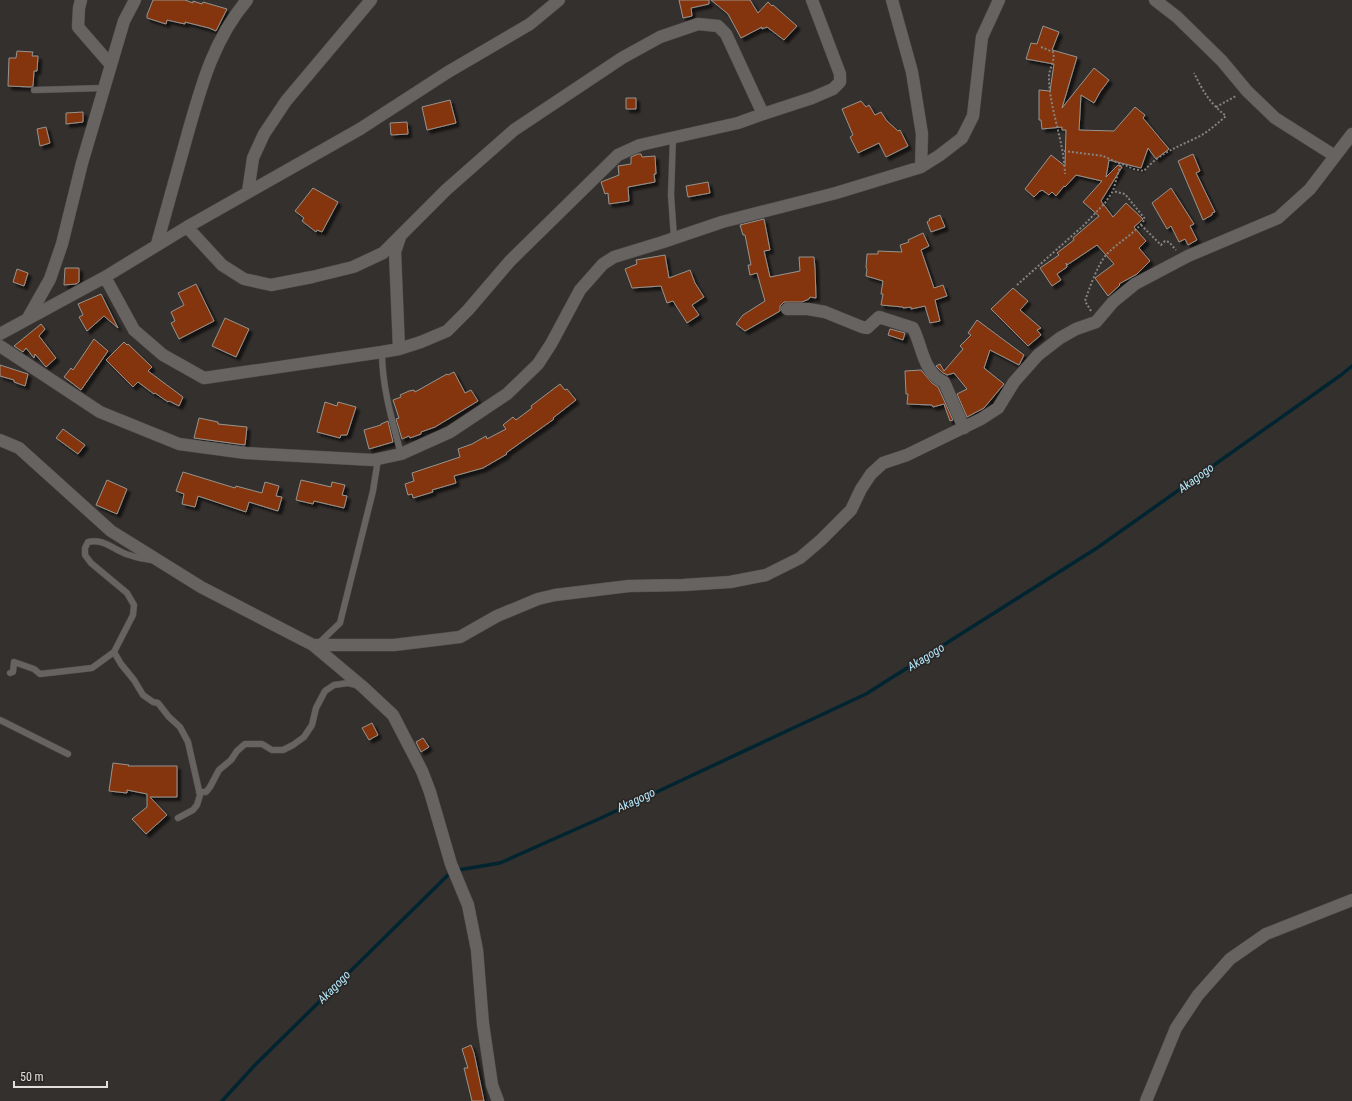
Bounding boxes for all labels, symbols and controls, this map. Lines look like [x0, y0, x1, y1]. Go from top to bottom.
water label: Akagogo [1175, 460, 1217, 496]
water label: Akagogo [904, 640, 947, 674]
water label: Akagogo [614, 785, 658, 815]
water label: Akagogo [314, 968, 353, 1007]
scale bar [14, 1063, 107, 1089]
text: 50 m [20, 1070, 44, 1084]

